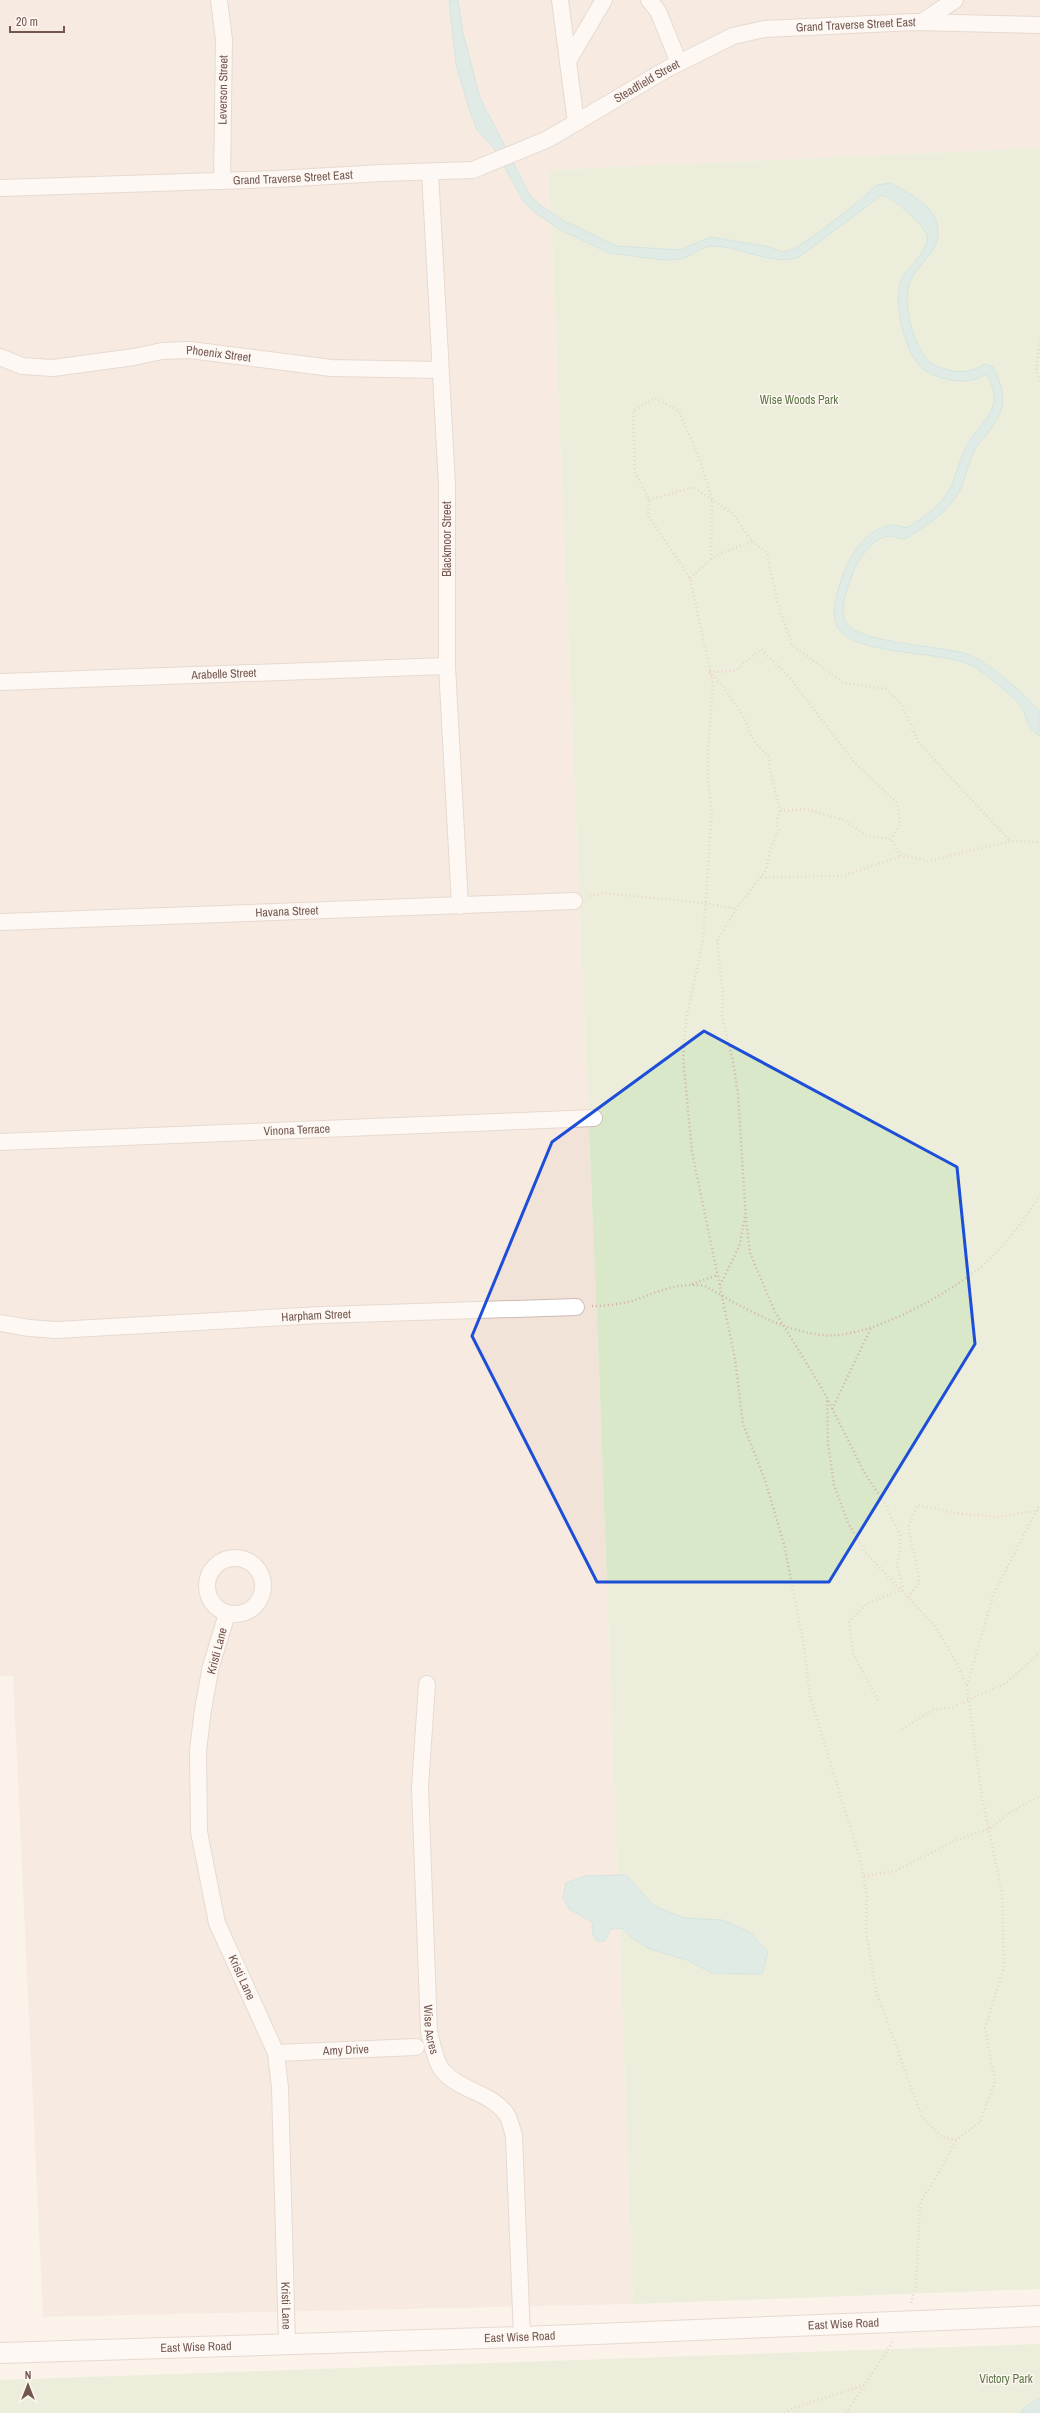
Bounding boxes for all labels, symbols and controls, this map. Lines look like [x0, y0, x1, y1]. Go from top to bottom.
scale bar [10, 8, 64, 34]
text: 20 m [16, 14, 38, 30]
street label: Grand Traverse Street East [795, 14, 916, 36]
street label: Leverson Street [214, 55, 232, 125]
street label: Steadfield Street [611, 56, 683, 106]
street label: Grand Traverse Street East [233, 167, 353, 188]
street label: Phoenix Street [186, 342, 252, 366]
park label: Wise Woods Park [760, 392, 838, 408]
street label: Blackmoor Street [439, 501, 455, 577]
street label: Arabelle Street [190, 665, 257, 683]
street label: Havana Street [255, 902, 319, 921]
street label: Vinona Terrace [263, 1121, 330, 1139]
street label: Harpham Street [281, 1306, 351, 1325]
street label: Kristi Lane [203, 1626, 231, 1676]
street label: Kristi Lane [225, 1952, 259, 2002]
street label: Wise Acres [420, 2004, 442, 2056]
street label: Amy Drive [322, 2041, 369, 2059]
street label: Kristi Lane [277, 2282, 295, 2330]
street label: East Wise Road [808, 2315, 879, 2333]
street label: East Wise Road [484, 2328, 556, 2346]
street label: East Wise Road [160, 2338, 232, 2356]
north arrow [8, 2365, 48, 2405]
text: N [25, 2368, 31, 2382]
park label: Victory Park [979, 2371, 1033, 2387]

